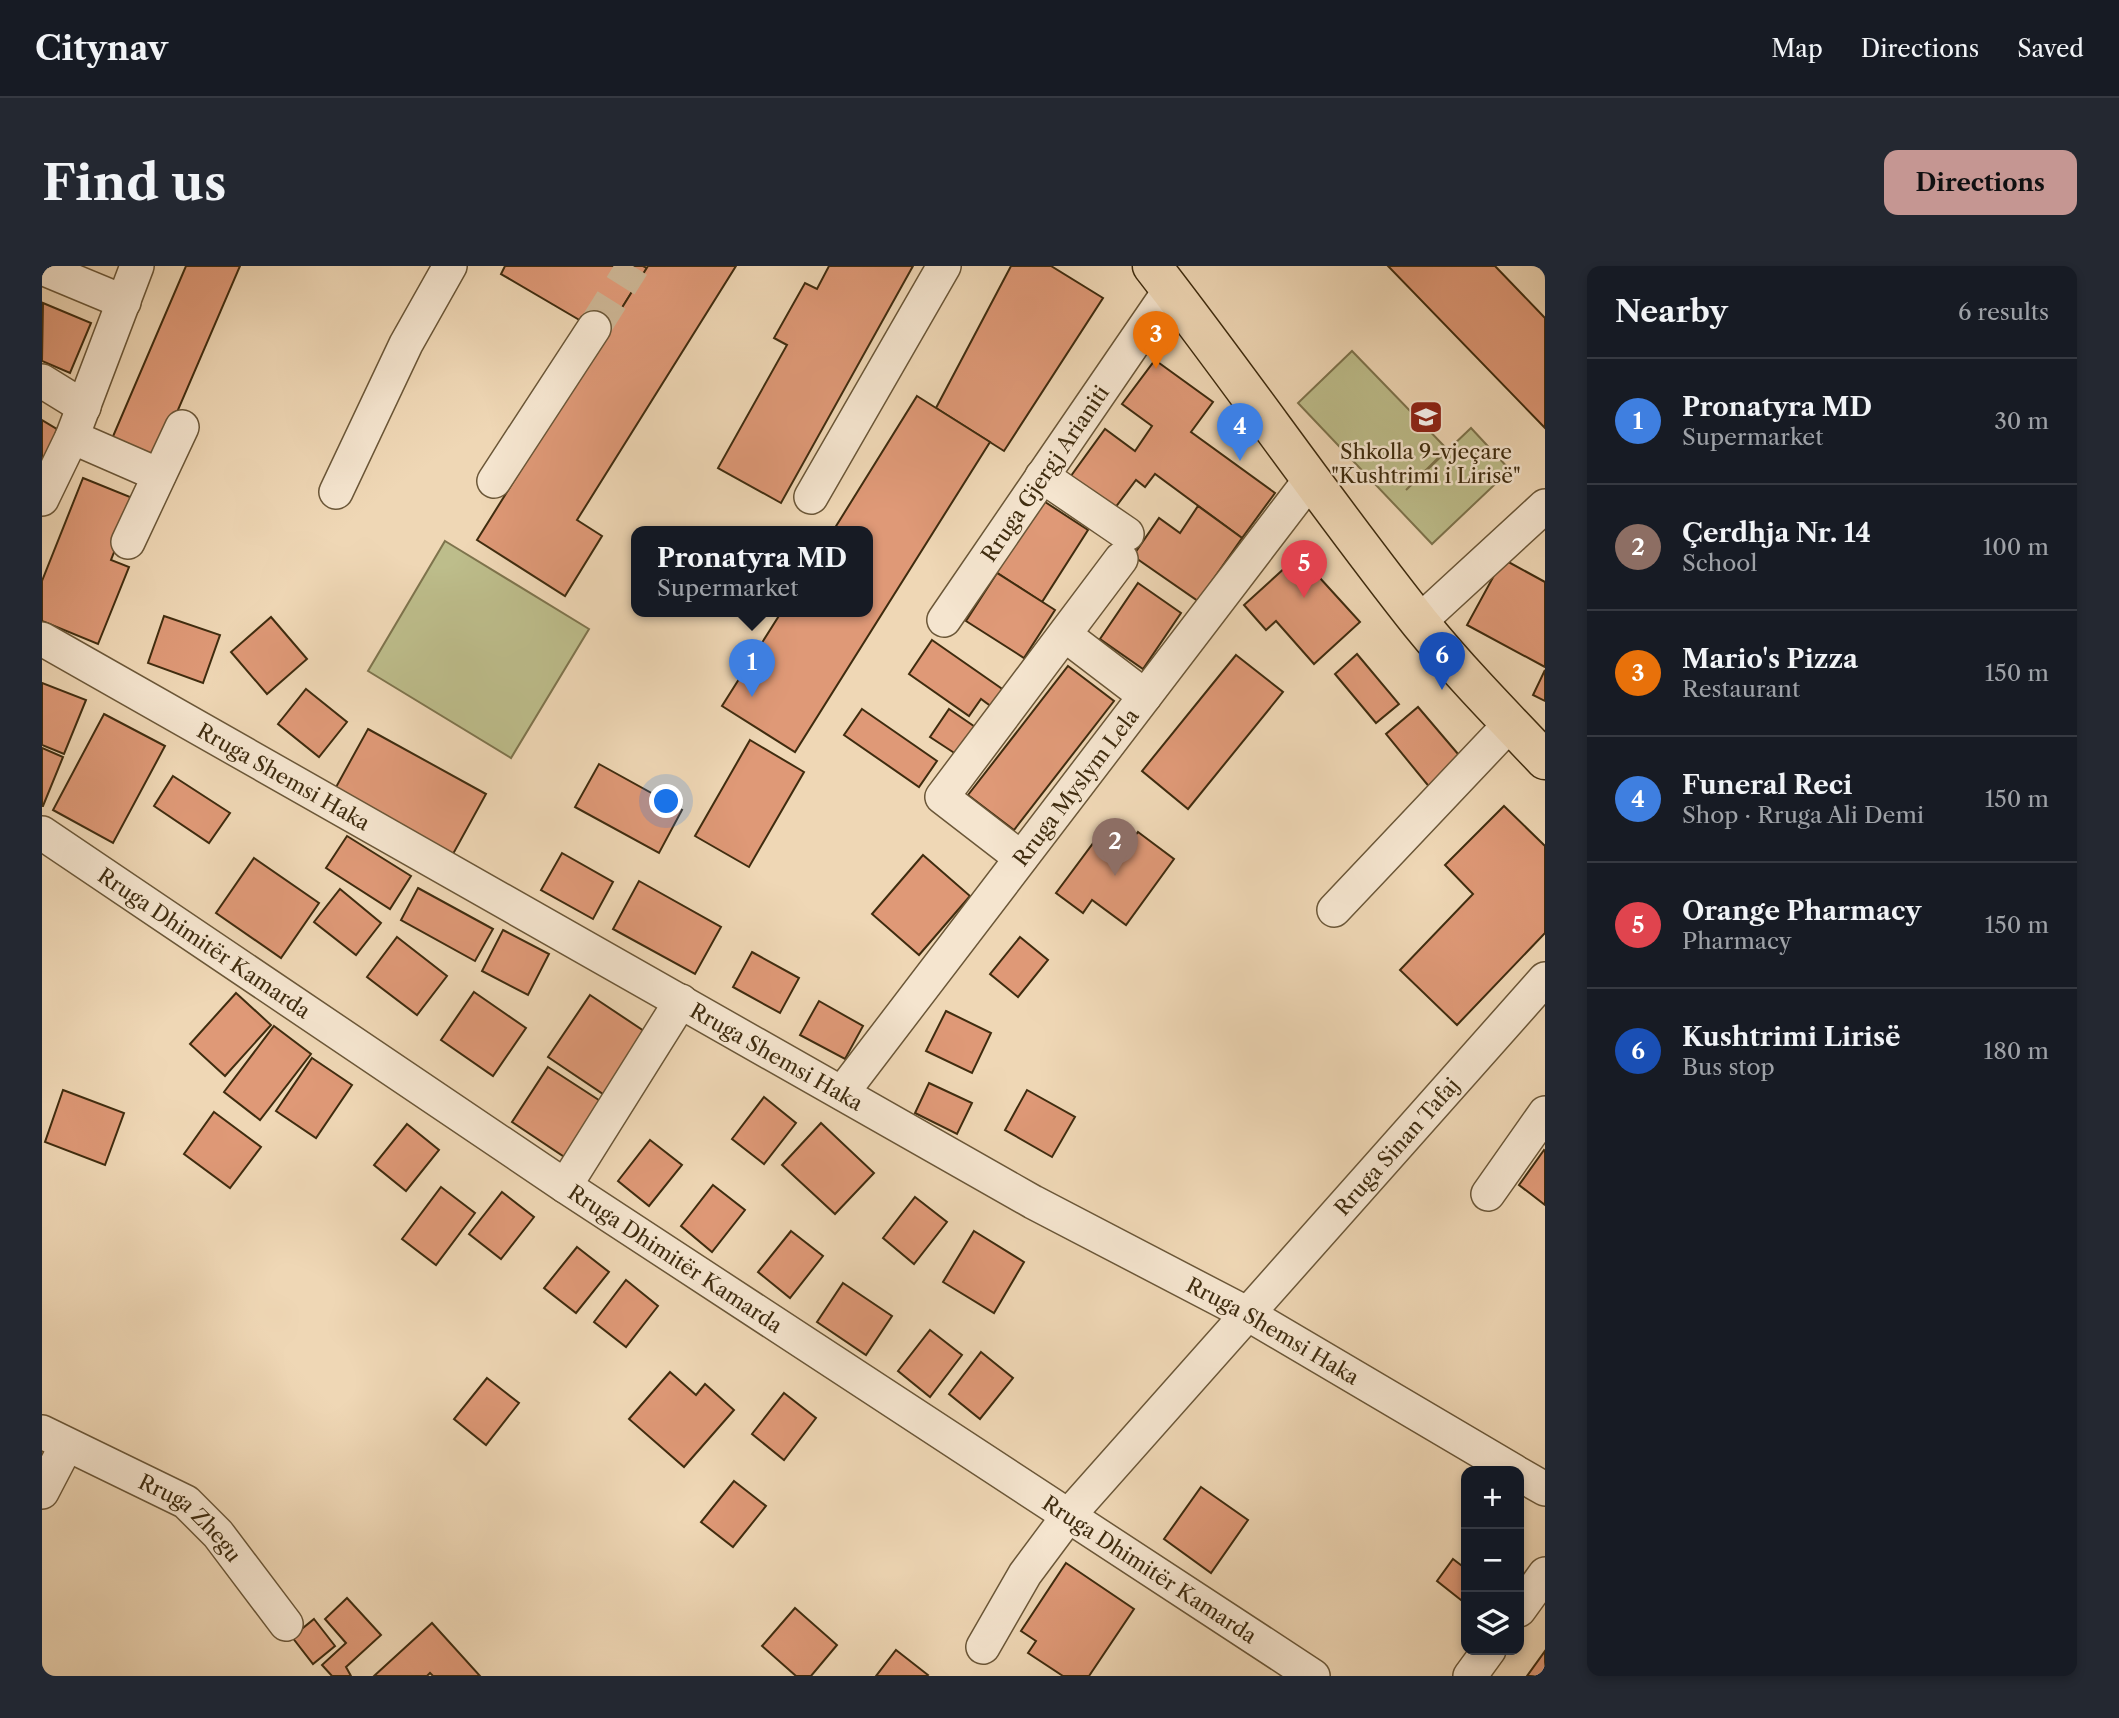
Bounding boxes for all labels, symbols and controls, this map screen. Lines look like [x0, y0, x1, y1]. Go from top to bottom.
text: Citynav [35, 28, 168, 69]
text: Map [1771, 34, 1823, 63]
text: Directions [1861, 34, 1979, 63]
text: Saved [2017, 34, 2084, 63]
button: Directions [1884, 150, 2077, 215]
text: Find us [42, 152, 226, 213]
text: Nearby [1615, 293, 1728, 330]
text: 6 results [1958, 298, 2049, 326]
pin: 3 [1133, 311, 1179, 369]
street label: Rruga Gjergj Arianiti [976, 380, 1114, 566]
text: Pronatyra MD [1682, 391, 1872, 423]
school or university icon: Shkolla 9-vjeçare "Kushtrimi i Lirisë" [1407, 398, 1445, 436]
pin: 4 [1217, 403, 1263, 461]
text: 1 [1633, 407, 1643, 435]
text: 30 m [1994, 407, 2049, 435]
text: Supermarket [1682, 423, 1823, 451]
place label: Shkolla 9-vjeçare "Kushtrimi i Lirisë" [1331, 439, 1521, 488]
text: Çerdhja Nr. 14 [1682, 517, 1871, 549]
popup [631, 526, 873, 617]
text: 2 [1631, 533, 1645, 561]
text: 100 m [1983, 533, 2049, 561]
pin: 5 [1281, 540, 1327, 598]
text: Pronatyra MD [657, 542, 847, 574]
text: School [1682, 549, 1757, 577]
text: Supermarket [657, 574, 798, 602]
pin: 6 [1419, 632, 1465, 690]
pin: 1 [729, 639, 775, 697]
text: Mario's Pizza [1682, 643, 1858, 675]
text: 3 [1632, 659, 1645, 687]
text: 150 m [1985, 659, 2049, 687]
text: Restaurant [1682, 675, 1800, 703]
street label: Rruga Myslym Lela [1008, 703, 1144, 871]
street label: Rruga Shemsi Haka [193, 717, 375, 836]
text: Funeral Reci [1682, 769, 1852, 801]
your location [649, 784, 683, 818]
text: 4 [1631, 785, 1645, 813]
text: 150 m [1985, 785, 2049, 813]
text: Shop · Rruga Ali Demi [1682, 801, 1924, 829]
pin: 2 [1092, 818, 1138, 876]
street label: Rruga Dhimitër Kamarda [94, 862, 316, 1024]
text: Orange Pharmacy [1682, 895, 1921, 927]
text: 5 [1632, 911, 1644, 939]
text: 150 m [1985, 911, 2049, 939]
text: Pharmacy [1682, 927, 1792, 955]
street label: Rruga Shemsi Haka [686, 997, 868, 1116]
text: Kushtrimi Lirisë [1682, 1021, 1900, 1053]
text: 6 [1631, 1037, 1645, 1065]
text: 180 m [1984, 1037, 2049, 1065]
text: Bus stop [1682, 1053, 1775, 1081]
street label: Rruga Sinan Tafaj [1329, 1072, 1464, 1220]
street label: Rruga Dhimitër Kamarda [564, 1179, 788, 1338]
street label: Rruga Shemsi Haka [1182, 1272, 1365, 1390]
map controls [1461, 1466, 1524, 1655]
button: + [1461, 1466, 1524, 1529]
street label: Rruga Zhegu [135, 1468, 247, 1567]
street label: Rruga Dhimitër Kamarda [1038, 1490, 1262, 1649]
button: − [1461, 1529, 1524, 1592]
button: layers [1461, 1592, 1524, 1655]

